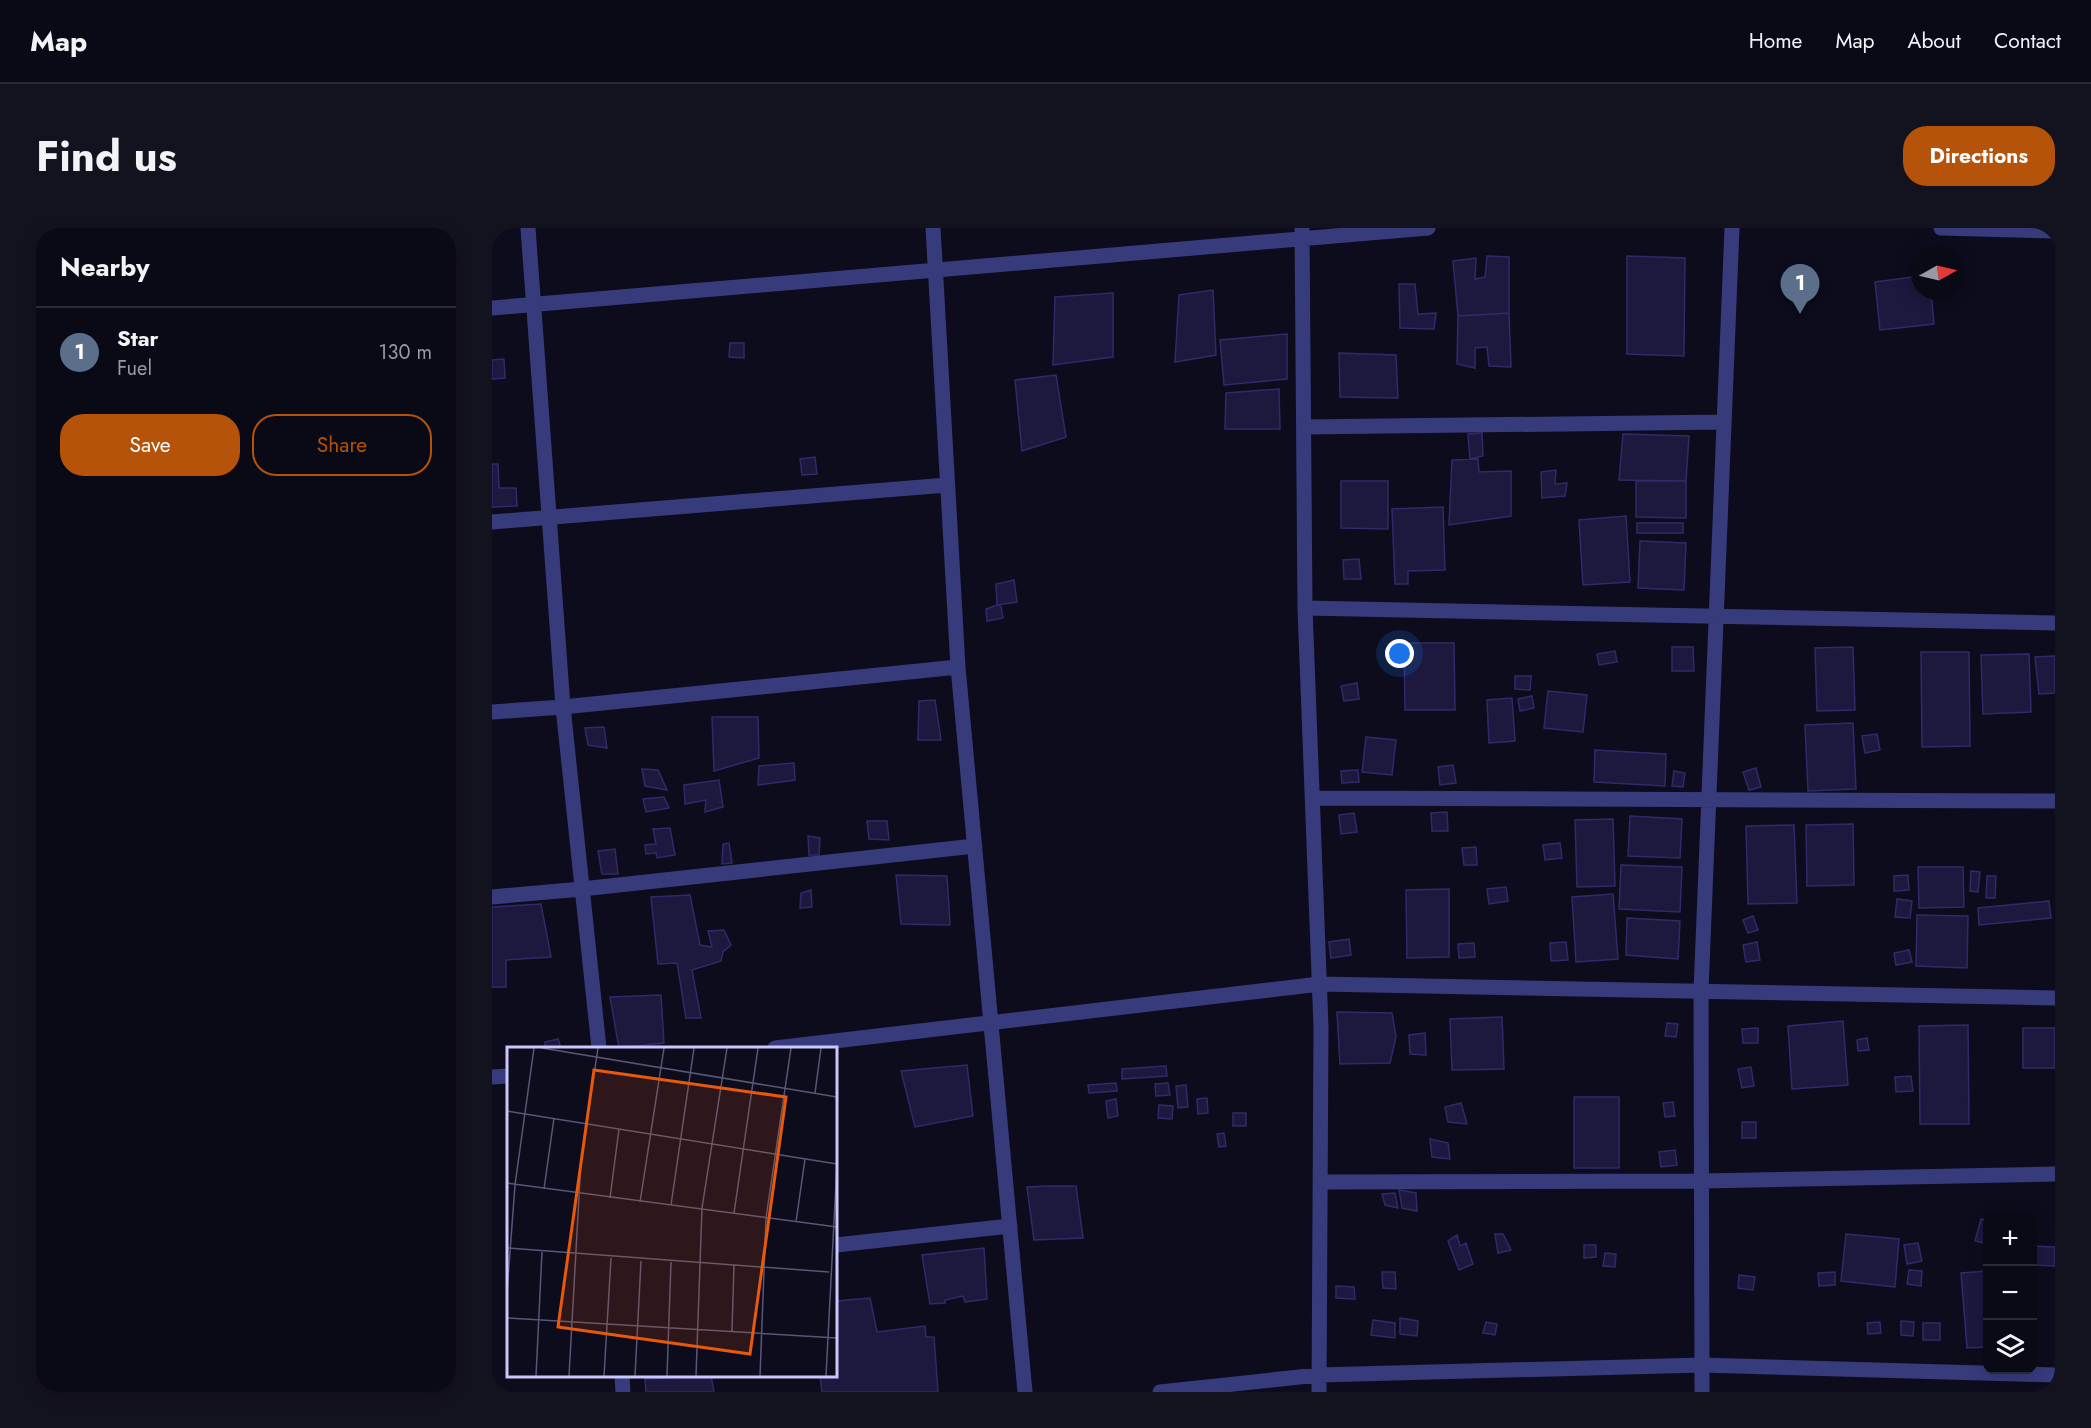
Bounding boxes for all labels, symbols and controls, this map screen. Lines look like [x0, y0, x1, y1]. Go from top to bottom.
text: Map [30, 21, 87, 62]
text: Home [1749, 26, 1802, 56]
text: Map [1835, 26, 1875, 56]
text: About [1908, 26, 1961, 56]
text: Contact [1994, 26, 2061, 56]
text: Find us [36, 126, 177, 187]
button: Directions [1903, 126, 2055, 186]
north arrow [1911, 246, 1965, 300]
text: Nearby [60, 248, 149, 286]
pin: 1 [1780, 264, 1820, 314]
text: Star [117, 322, 159, 354]
text: 1 [74, 338, 85, 367]
text: 130 m [378, 338, 432, 367]
text: Fuel [117, 354, 152, 383]
button: Save [60, 414, 240, 476]
button: Share [252, 414, 432, 476]
your location [1385, 639, 1414, 668]
inset map [507, 1047, 837, 1377]
map controls [1983, 1212, 2037, 1374]
button: + [1983, 1212, 2037, 1266]
button: − [1983, 1266, 2037, 1320]
button: layers [1983, 1320, 2037, 1374]

